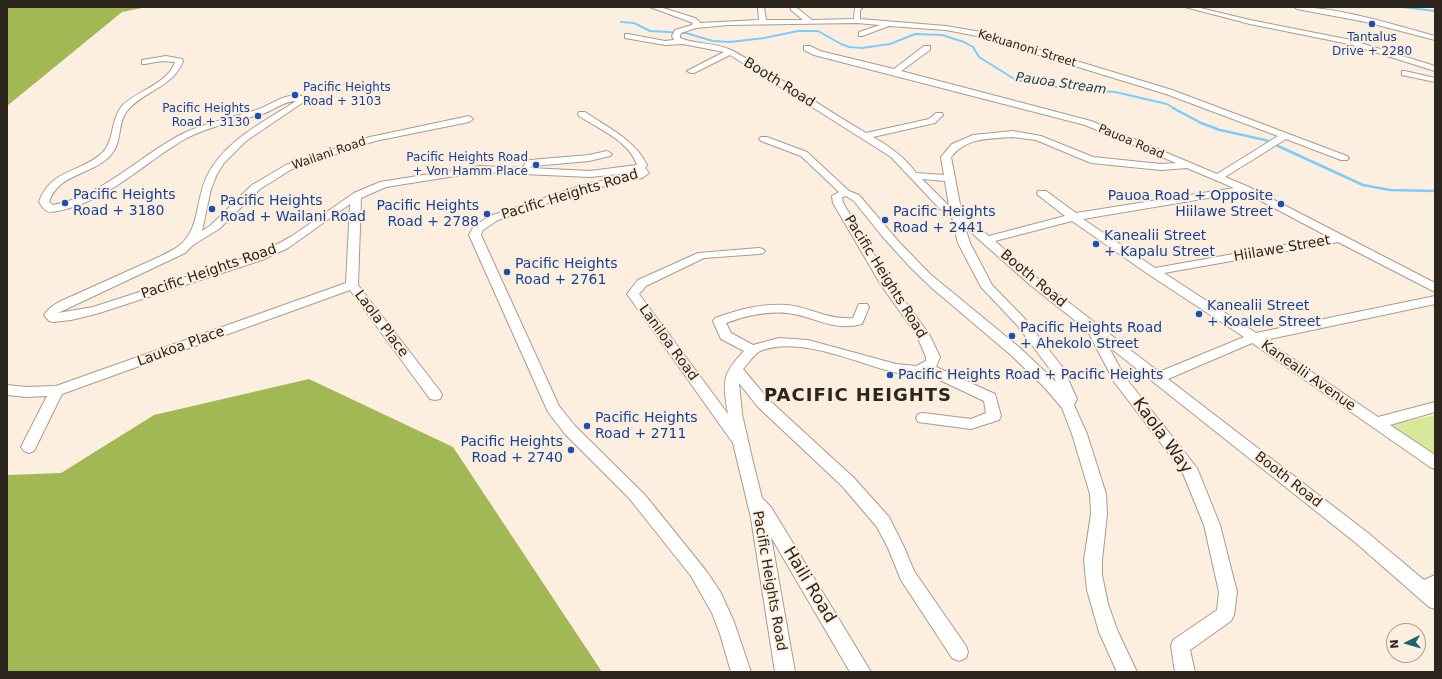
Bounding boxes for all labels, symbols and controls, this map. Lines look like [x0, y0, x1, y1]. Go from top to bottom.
marker: Tantalus Drive + 2280 [1367, 19, 1377, 29]
street label: Kekuanoni Street [976, 27, 1078, 71]
place label: Tantalus Drive + 2280 [1332, 31, 1412, 59]
street label: Booth Road [740, 55, 818, 111]
water label: Pauoa Stream [1015, 70, 1107, 98]
place label: Pacific Heights Road + 3103 [303, 81, 391, 109]
marker: Pacific Heights Road + 3103 [290, 90, 300, 100]
place label: Pacific Heights Road + 3130 [162, 102, 250, 130]
marker: Pacific Heights Road + 3130 [253, 111, 263, 121]
street label: Pauoa Road [1096, 122, 1166, 162]
street label: Wailani Road [290, 135, 368, 173]
place label: Pacific Heights Road + Von Hamm Place [406, 151, 528, 179]
marker: Pacific Heights Road + Von Hamm Place [531, 160, 541, 170]
street label: Pacific Heights Road [500, 166, 640, 224]
place label: Pacific Heights Road + 3180 [73, 187, 176, 220]
place label: Pauoa Road + Opposite Hiilawe Street [1108, 188, 1273, 220]
place label: Pacific Heights Road + Wailani Road [220, 193, 366, 226]
marker: Pacific Heights Road + 3180 [60, 198, 70, 208]
place label: Pacific Heights Road + 2788 [376, 198, 479, 230]
marker: Pauoa Road + Opposite Hiilawe Street [1276, 199, 1286, 209]
marker: Pacific Heights Road + Wailani Road [207, 204, 217, 214]
place label: Pacific Heights Road + 2441 [893, 204, 996, 236]
marker: Pacific Heights Road + 2788 [482, 209, 492, 219]
street label: Pacific Heights Road [840, 212, 930, 342]
marker: Pacific Heights Road + 2441 [880, 215, 890, 225]
place label: Kanealii Street + Kapalu Street [1104, 228, 1215, 260]
street label: Hiilawe Street [1232, 232, 1332, 266]
marker: Kanealii Street + Kapalu Street [1091, 239, 1101, 249]
street label: Pacific Heights Road [139, 241, 279, 303]
street label: Booth Road [997, 247, 1069, 311]
place label: Pacific Heights Road + 2761 [515, 256, 618, 288]
marker: Pacific Heights Road + 2761 [502, 267, 512, 277]
street label: Laola Place [350, 287, 412, 361]
place label: Kanealii Street + Koalele Street [1207, 298, 1321, 330]
street label: Laniloa Road [635, 302, 701, 384]
marker: Kanealii Street + Koalele Street [1194, 309, 1204, 319]
place label: Pacific Heights Road + Ahekolo Street [1020, 320, 1162, 352]
street label: Laukoa Place [135, 323, 227, 371]
marker: Pacific Heights Road + Ahekolo Street [1007, 331, 1017, 341]
street label: Kanealii Avenue [1257, 337, 1359, 415]
place label: Pacific Heights Road + Pacific Heights [898, 367, 1163, 383]
marker: Pacific Heights Road + Pacific Heights [885, 370, 895, 380]
district label: PACIFIC HEIGHTS [764, 385, 952, 407]
street label: Kaola Way [1128, 394, 1196, 478]
place label: Pacific Heights Road + 2711 [595, 410, 698, 442]
marker: Pacific Heights Road + 2711 [582, 421, 592, 431]
place label: Pacific Heights Road + 2740 [460, 434, 563, 466]
marker: Pacific Heights Road + 2740 [566, 445, 576, 455]
street label: Booth Road [1251, 449, 1325, 511]
street label: Pacific Heights Road [748, 510, 790, 652]
street label: Haili Road [778, 543, 840, 627]
north arrow [1386, 623, 1426, 663]
text: N [1388, 639, 1401, 649]

